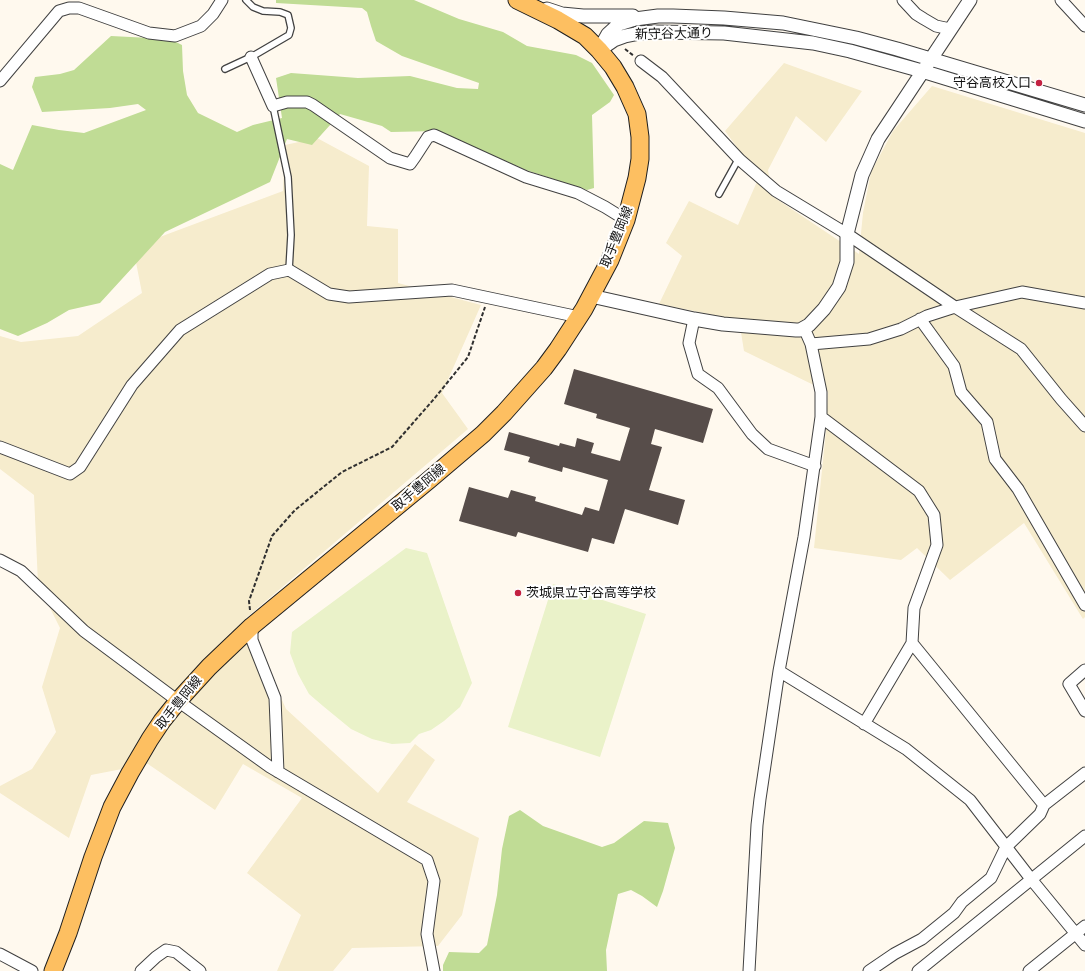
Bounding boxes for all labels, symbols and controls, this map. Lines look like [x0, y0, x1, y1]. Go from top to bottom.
street label: 新守谷大通り [635, 26, 713, 42]
place label: 守谷高校入口 [953, 75, 1031, 91]
marker: 守谷高校入口 [1034, 78, 1044, 88]
street label: 取手豊岡線 [598, 204, 636, 270]
street label: 取手豊岡線 [389, 461, 449, 515]
place label: 茨城県立守谷高等学校 [526, 585, 656, 601]
marker: 茨城県立守谷高等学校 [513, 588, 523, 598]
street label: 取手豊岡線 [152, 673, 206, 733]

